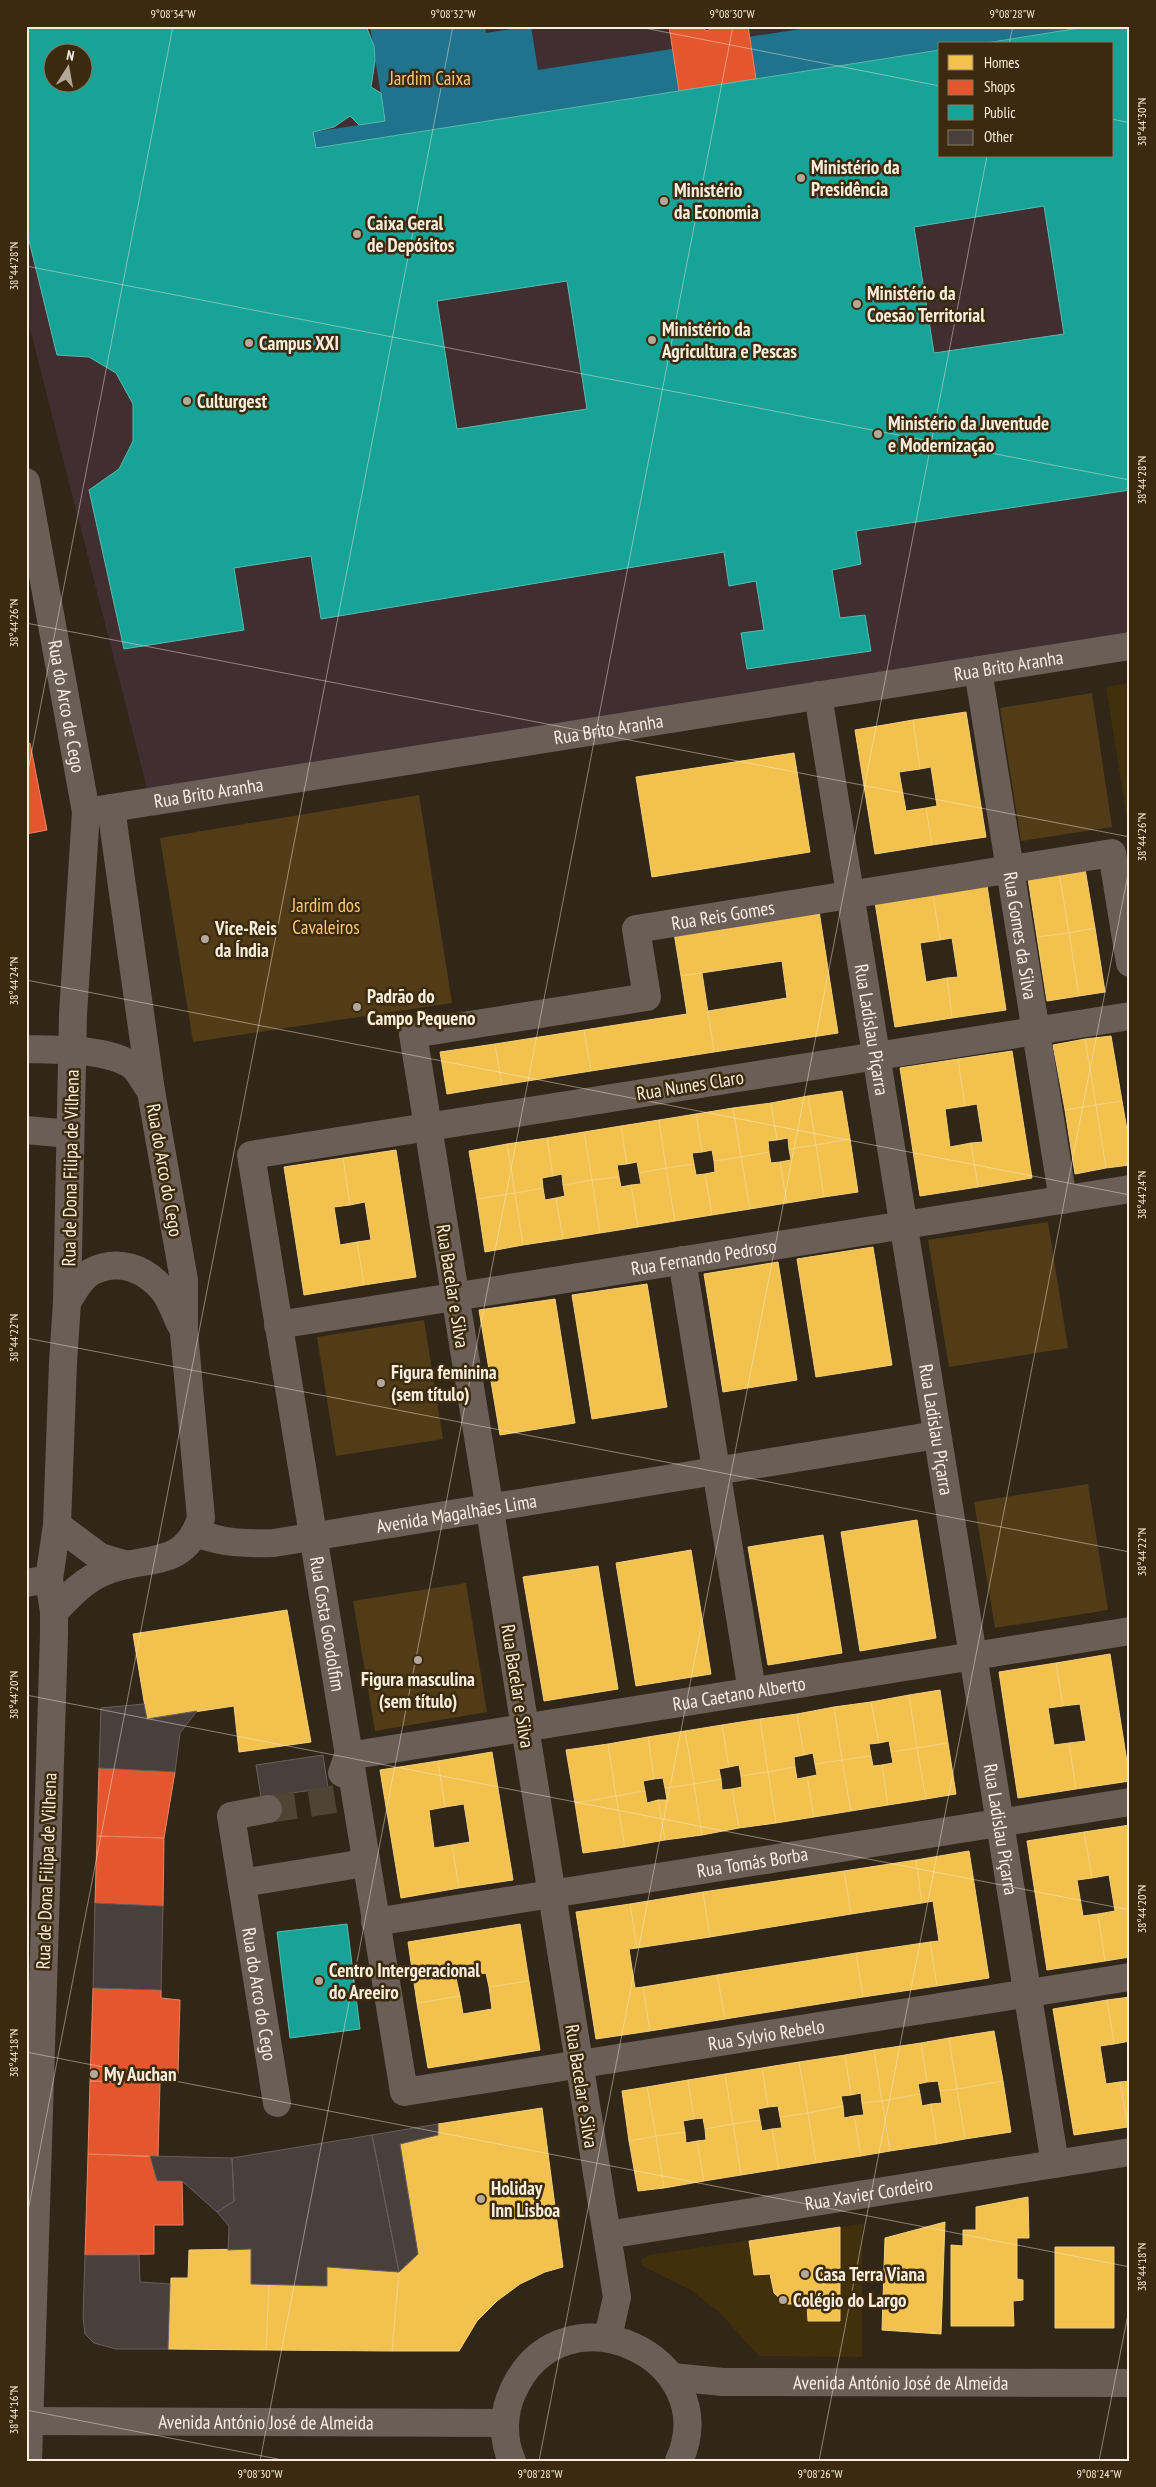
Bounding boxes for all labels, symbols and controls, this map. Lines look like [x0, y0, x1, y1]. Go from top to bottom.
text: 9°08'34"W [150, 6, 196, 21]
text: 9°08'32"W [430, 6, 476, 21]
text: 9°08'30"W [709, 6, 755, 21]
text: 9°08'28"W [989, 6, 1035, 21]
north arrow [42, 42, 92, 92]
legend [938, 42, 1114, 158]
text: N [65, 46, 76, 65]
text: Homes [984, 53, 1020, 72]
park label: Jardim Caixa [388, 66, 471, 90]
text: Shops [984, 77, 1015, 96]
text: 38°44'30"N [1134, 98, 1149, 146]
text: Public [984, 103, 1016, 122]
text: Other [984, 127, 1014, 146]
place label: Ministério da Presidência [811, 155, 900, 201]
marker: Ministério da Presidência [795, 172, 807, 184]
place label: Ministério da Economia [674, 178, 759, 224]
marker: Ministério da Economia [658, 195, 670, 207]
place label: Caixa Geral de Depósitos [367, 211, 455, 257]
marker: Caixa Geral de Depósitos [351, 228, 363, 240]
text: 38°44'28"N [6, 242, 21, 290]
place label: Ministério da Coesão Territorial [867, 281, 985, 327]
marker: Ministério da Coesão Territorial [851, 298, 863, 310]
place label: Ministério da Agricultura e Pescas [661, 317, 797, 363]
place label: Campus XXI [259, 331, 339, 355]
marker: Ministério da Agricultura e Pescas [646, 334, 658, 346]
marker: Campus XXI [243, 337, 255, 349]
place label: Culturgest [197, 389, 267, 413]
marker: Culturgest [181, 395, 193, 407]
place label: Ministério da Juventude e Modernização [888, 411, 1049, 457]
marker: Ministério da Juventude e Modernização [872, 428, 884, 440]
text: 38°44'28"N [1134, 456, 1149, 504]
text: 38°44'26"N [6, 599, 21, 647]
street label: Rua do Arco de Cego [43, 638, 91, 775]
street label: Rua Brito Aranha [952, 645, 1065, 686]
street label: Rua Brito Aranha [552, 708, 665, 749]
street label: Rua Brito Aranha [152, 772, 265, 813]
text: 38°44'26"N [1134, 813, 1149, 861]
street label: Rua Gomes da Silva [999, 870, 1043, 1001]
park label: Jardim dos Cavaleiros [291, 893, 361, 939]
street label: Rua Reis Gomes [669, 895, 776, 935]
place label: Vice-Reis da Índia [214, 916, 277, 962]
marker: Vice-Reis da Índia [199, 933, 211, 945]
text: 38°44'24"N [6, 957, 21, 1005]
street label: Rua Ladislau Piçarra [850, 962, 894, 1097]
place label: Padrão do Campo Pequeno [367, 984, 475, 1030]
marker: Padrão do Campo Pequeno [351, 1001, 363, 1013]
street label: Rua Nunes Claro [635, 1065, 745, 1105]
street label: Rua de Dona Filipa de Vilhena [56, 1069, 84, 1267]
street label: Rua do Arco do Cego [141, 1102, 189, 1238]
text: 38°44'24"N [1134, 1171, 1149, 1219]
street label: Rua Bacelar e Silva [431, 1223, 475, 1349]
street label: Rua Fernando Pedroso [629, 1234, 778, 1280]
text: 38°44'22"N [6, 1314, 21, 1362]
place label: Figura feminina (sem título) [391, 1360, 497, 1406]
street label: Rua Ladislau Piçarra [914, 1362, 959, 1497]
marker: Figura feminina (sem título) [375, 1377, 387, 1389]
street label: Avenida Magalhães Lima [374, 1488, 538, 1538]
text: 38°44'22"N [1134, 1528, 1149, 1576]
street label: Rua Costa Goodolfim [305, 1555, 350, 1693]
street label: Rua Bacelar e Silva [496, 1623, 540, 1749]
marker: Figura masculina (sem título) [412, 1654, 424, 1666]
place label: Figura masculina (sem título) [361, 1667, 475, 1713]
text: 38°44'20"N [6, 1671, 21, 1719]
street label: Rua Caetano Alberto [671, 1671, 807, 1716]
street label: Rua Ladislau Piçarra [979, 1762, 1023, 1897]
street label: Rua de Dona Filipa de Vilhena [31, 1772, 61, 1970]
street label: Rua Tomás Borba [695, 1841, 809, 1883]
text: 38°44'20"N [1134, 1885, 1149, 1933]
street label: Rua do Arco do Cego [237, 1926, 282, 2062]
place label: Centro Intergeracional do Areeiro [329, 1958, 480, 2004]
marker: Centro Intergeracional do Areeiro [313, 1975, 325, 1987]
street label: Rua Sylvio Rebelo [706, 2014, 826, 2056]
street label: Rua Bacelar e Silva [560, 2023, 604, 2149]
text: 38°44'18"N [6, 2029, 21, 2077]
place label: My Auchan [104, 2062, 176, 2086]
marker: My Auchan [88, 2068, 100, 2080]
street label: Rua Xavier Cordeiro [803, 2171, 934, 2215]
place label: Holiday Inn Lisboa [491, 2176, 560, 2222]
marker: Holiday Inn Lisboa [475, 2193, 487, 2205]
text: 38°44'18"N [1134, 2243, 1149, 2291]
place label: Casa Terra Viana [815, 2262, 925, 2286]
marker: Casa Terra Viana [799, 2268, 811, 2280]
place label: Colégio do Largo [793, 2288, 907, 2312]
marker: Colégio do Largo [777, 2294, 789, 2306]
street label: Avenida António José de Almeida [793, 2370, 1008, 2395]
text: 38°44'16"N [6, 2386, 21, 2434]
street label: Avenida António José de Almeida [158, 2410, 374, 2434]
text: 9°08'30"W [237, 2466, 283, 2481]
text: 9°08'28"W [517, 2466, 563, 2481]
text: 9°08'26"W [797, 2466, 843, 2481]
text: 9°08'24"W [1076, 2466, 1122, 2481]

